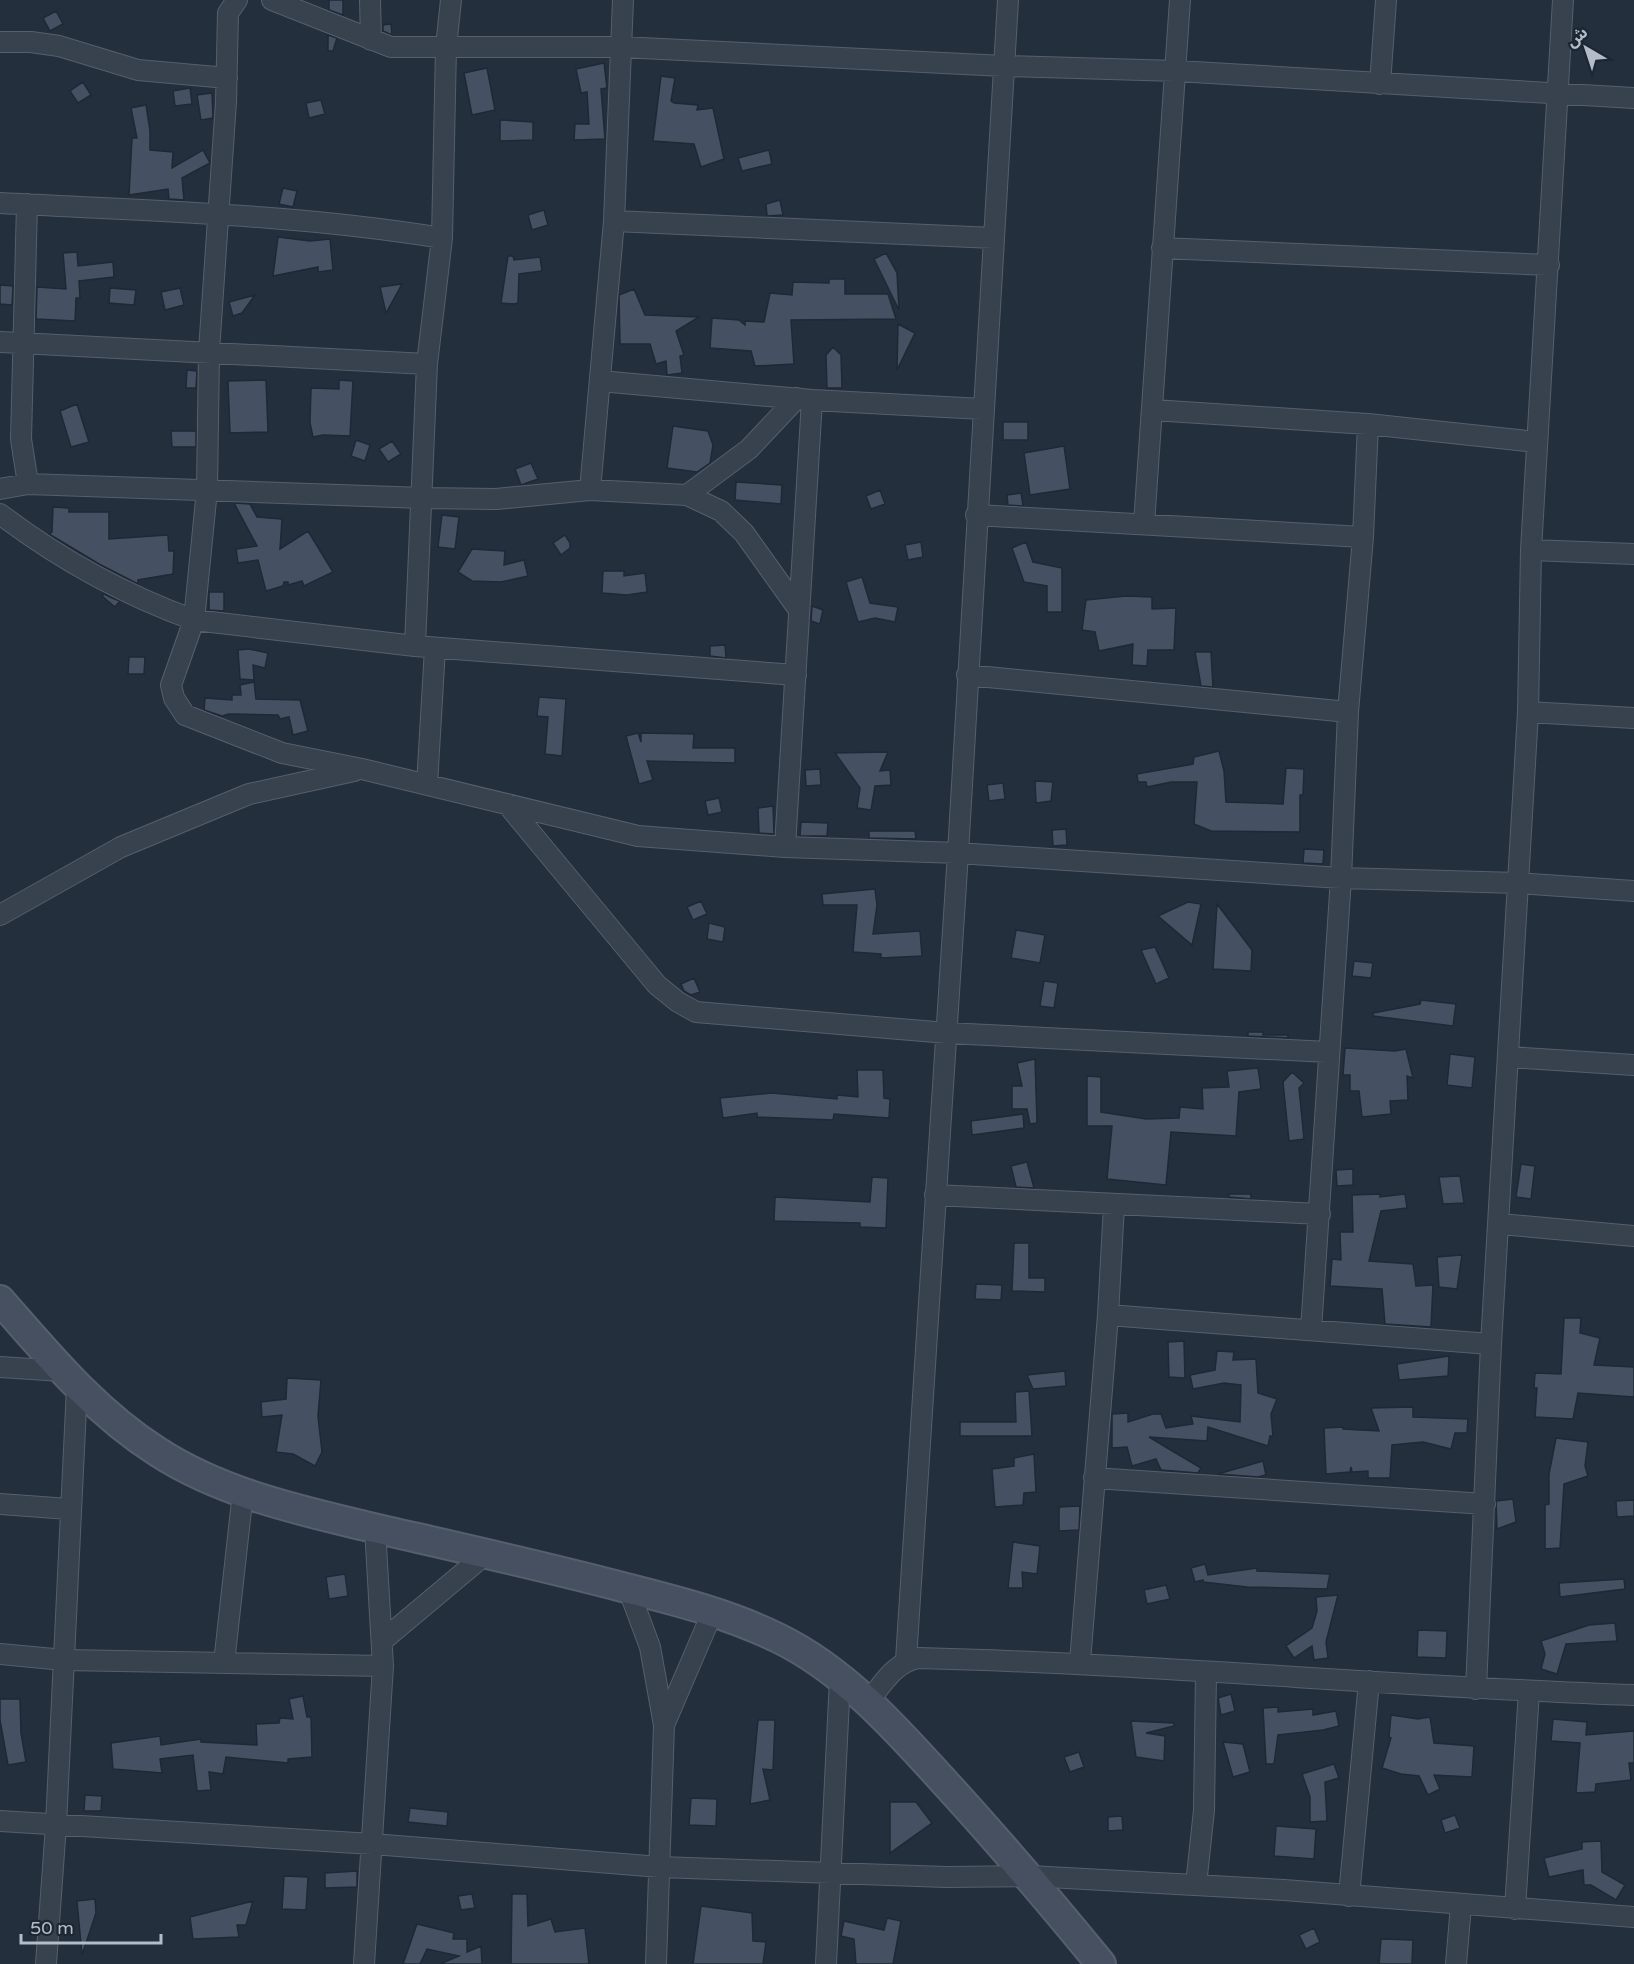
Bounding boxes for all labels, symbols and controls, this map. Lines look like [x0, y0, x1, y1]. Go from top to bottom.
north arrow [1556, 18, 1616, 78]
text: ش [1562, 22, 1592, 52]
scale bar [21, 1907, 160, 1945]
text: 50 m [30, 1917, 74, 1939]

